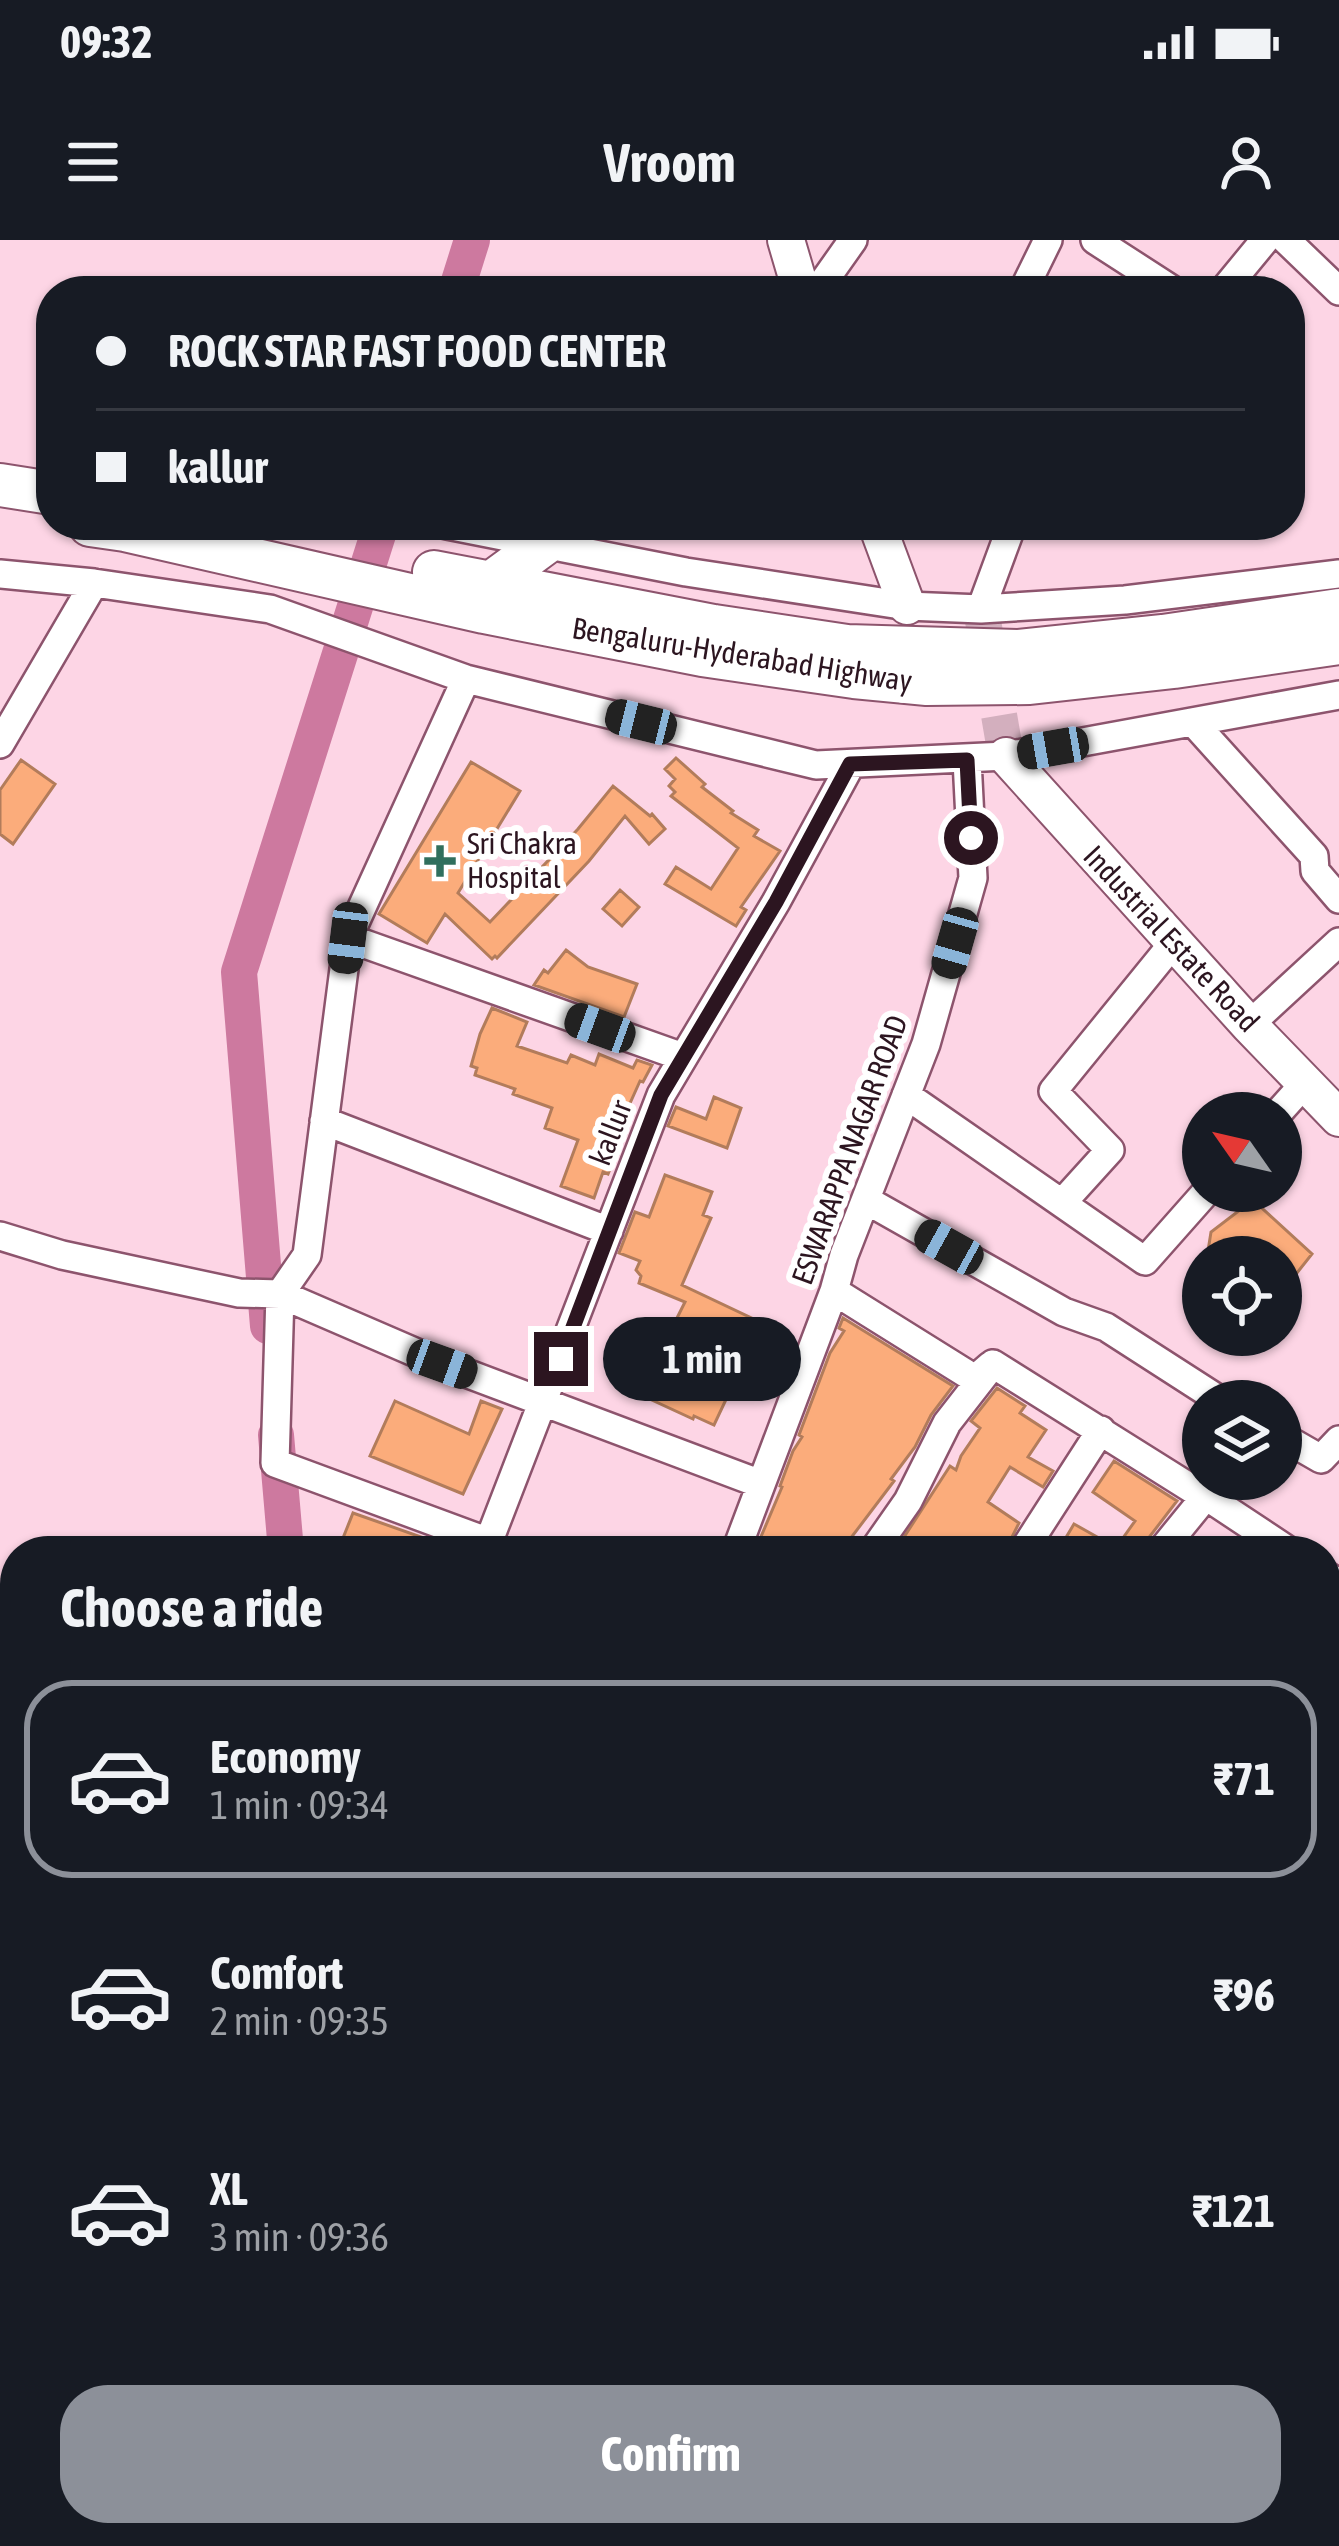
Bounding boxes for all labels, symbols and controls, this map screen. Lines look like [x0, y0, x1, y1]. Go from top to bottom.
text: 09:32 [60, 16, 153, 68]
icon: menu [60, 129, 126, 195]
icon: person [1213, 129, 1279, 195]
text: Vroom [603, 132, 736, 193]
text: ROCK STAR FAST FOOD CENTER [168, 325, 666, 377]
text: kallur [168, 441, 268, 493]
street label: Bengaluru-Hyderabad Highway [570, 610, 915, 698]
car [602, 696, 680, 748]
car [1014, 724, 1092, 772]
route start [944, 811, 998, 865]
place label: Sri Chakra Hospital [467, 826, 577, 894]
street label: Industrial Estate Road [1077, 839, 1266, 1038]
marker: Sri Chakra Hospital [424, 845, 456, 877]
car [326, 900, 370, 976]
car [928, 903, 982, 983]
car [560, 999, 640, 1057]
street label: ESWARAPPA NAGAR ROAD [785, 1011, 914, 1289]
north arrow [1182, 1092, 1302, 1212]
map controls [1182, 1092, 1302, 1500]
street label: kallur [582, 1094, 638, 1170]
car [909, 1214, 989, 1280]
button: locate [1182, 1236, 1302, 1356]
callout: 1 min [603, 1317, 801, 1401]
route end [534, 1332, 588, 1386]
car [402, 1335, 482, 1393]
text: 1 min [662, 1337, 742, 1381]
button: layers [1182, 1380, 1302, 1500]
text: Choose a ride [60, 1577, 323, 1638]
icon: car [66, 1725, 174, 1833]
text: Economy [210, 1731, 361, 1783]
text: ₹71 [1213, 1753, 1275, 1805]
text: 1 min · 09:34 [210, 1783, 389, 1827]
icon: car [66, 1941, 174, 2049]
text: Comfort [210, 1947, 343, 1999]
text: ₹96 [1213, 1969, 1275, 2021]
text: 2 min · 09:35 [210, 1999, 389, 2043]
icon: car [66, 2157, 174, 2265]
text: XL [210, 2163, 248, 2215]
text: ₹121 [1192, 2185, 1275, 2237]
text: 3 min · 09:36 [210, 2215, 389, 2259]
button: Confirm [60, 2385, 1281, 2523]

